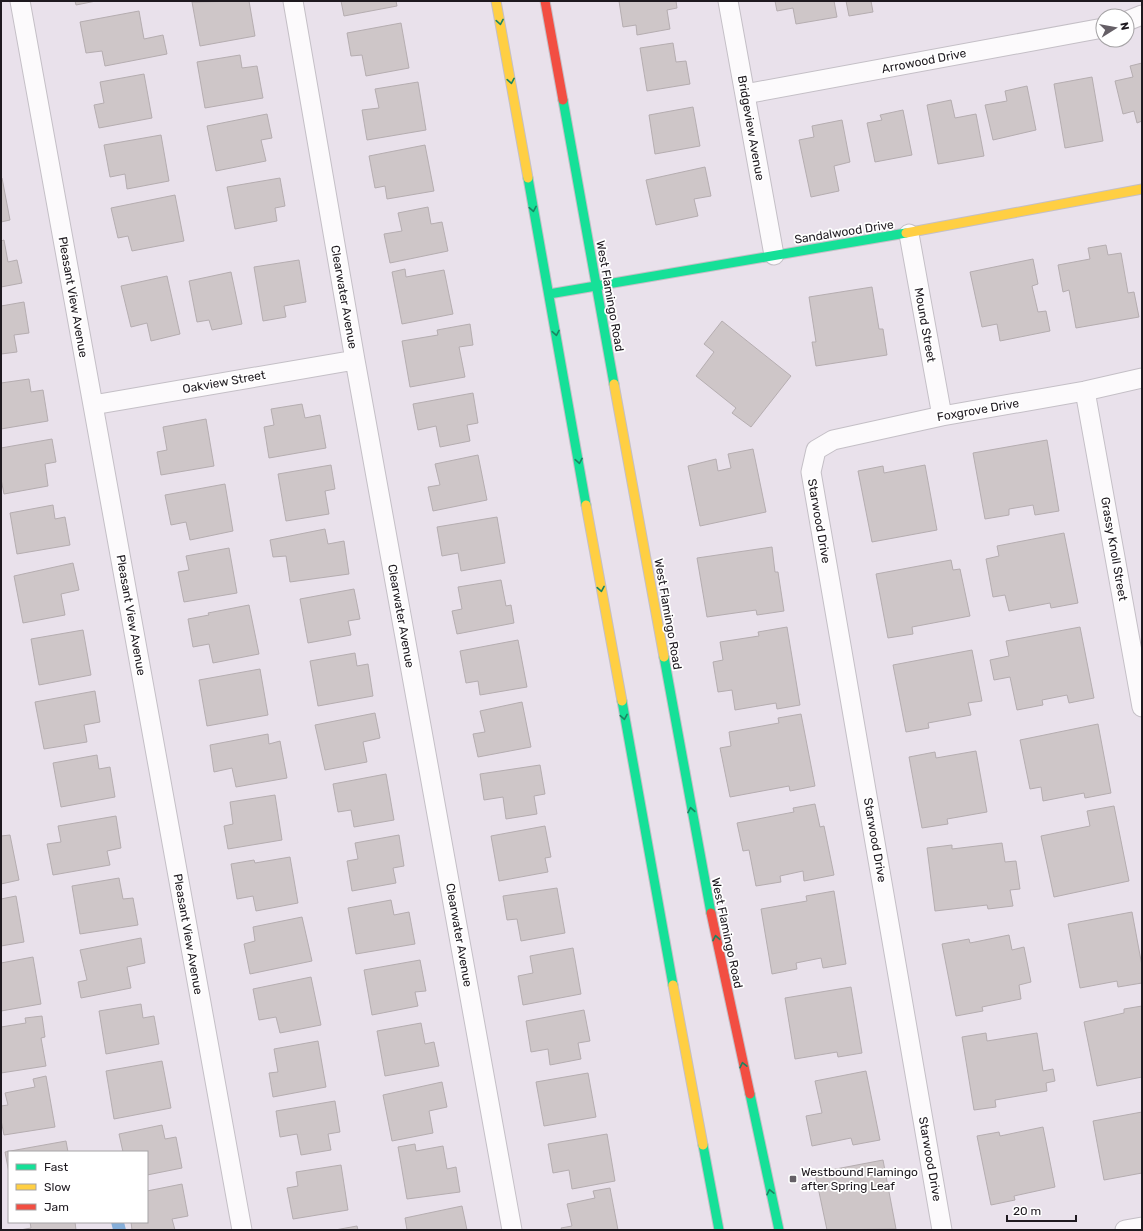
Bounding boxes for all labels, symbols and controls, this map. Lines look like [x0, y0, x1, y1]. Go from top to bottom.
north arrow [1095, 8, 1135, 48]
one-way arrow [495, 19, 504, 25]
text: N [1117, 21, 1131, 31]
street label: Arrowood Drive [880, 46, 968, 76]
street label: Bridgeview Avenue [735, 74, 767, 182]
one-way arrow [506, 78, 514, 84]
one-way arrow [529, 206, 537, 212]
street label: Sandalwood Drive [793, 217, 895, 247]
street label: Pleasant View Avenue [55, 235, 91, 359]
street label: West Flamingo Road [593, 239, 627, 353]
street label: Clearwater Avenue [328, 244, 360, 350]
street label: Mound Street [912, 287, 939, 364]
one-way arrow [551, 330, 559, 336]
street label: Oakview Street [181, 368, 267, 396]
street label: Foxgrove Drive [936, 396, 1020, 424]
one-way arrow [574, 458, 582, 464]
street label: Starwood Drive [805, 478, 833, 565]
street label: Grassy Knoll Street [1098, 496, 1130, 602]
street label: Pleasant View Avenue [113, 553, 149, 677]
street label: West Flamingo Road [651, 557, 685, 671]
street label: Clearwater Avenue [385, 563, 417, 669]
one-way arrow [597, 586, 605, 592]
one-way arrow [620, 714, 628, 720]
street label: Starwood Drive [861, 797, 889, 884]
one-way arrow [688, 807, 696, 813]
street label: Pleasant View Avenue [170, 872, 206, 996]
street label: West Flamingo Road [708, 876, 746, 990]
street label: Clearwater Avenue [443, 882, 475, 988]
one-way arrow [712, 935, 720, 941]
one-way arrow [740, 1062, 748, 1068]
street label: Starwood Drive [916, 1116, 944, 1203]
legend [8, 1151, 148, 1223]
text: Fast [44, 1160, 68, 1174]
place label: Westbound Flamingo after Spring Leaf [801, 1165, 918, 1193]
marker: Westbound Flamingo after Spring Leaf [788, 1174, 798, 1184]
text: Slow [44, 1180, 71, 1194]
one-way arrow [767, 1189, 775, 1195]
scale bar [1007, 1197, 1076, 1223]
text: Jam [44, 1200, 69, 1214]
text: 20 m [1013, 1204, 1041, 1218]

